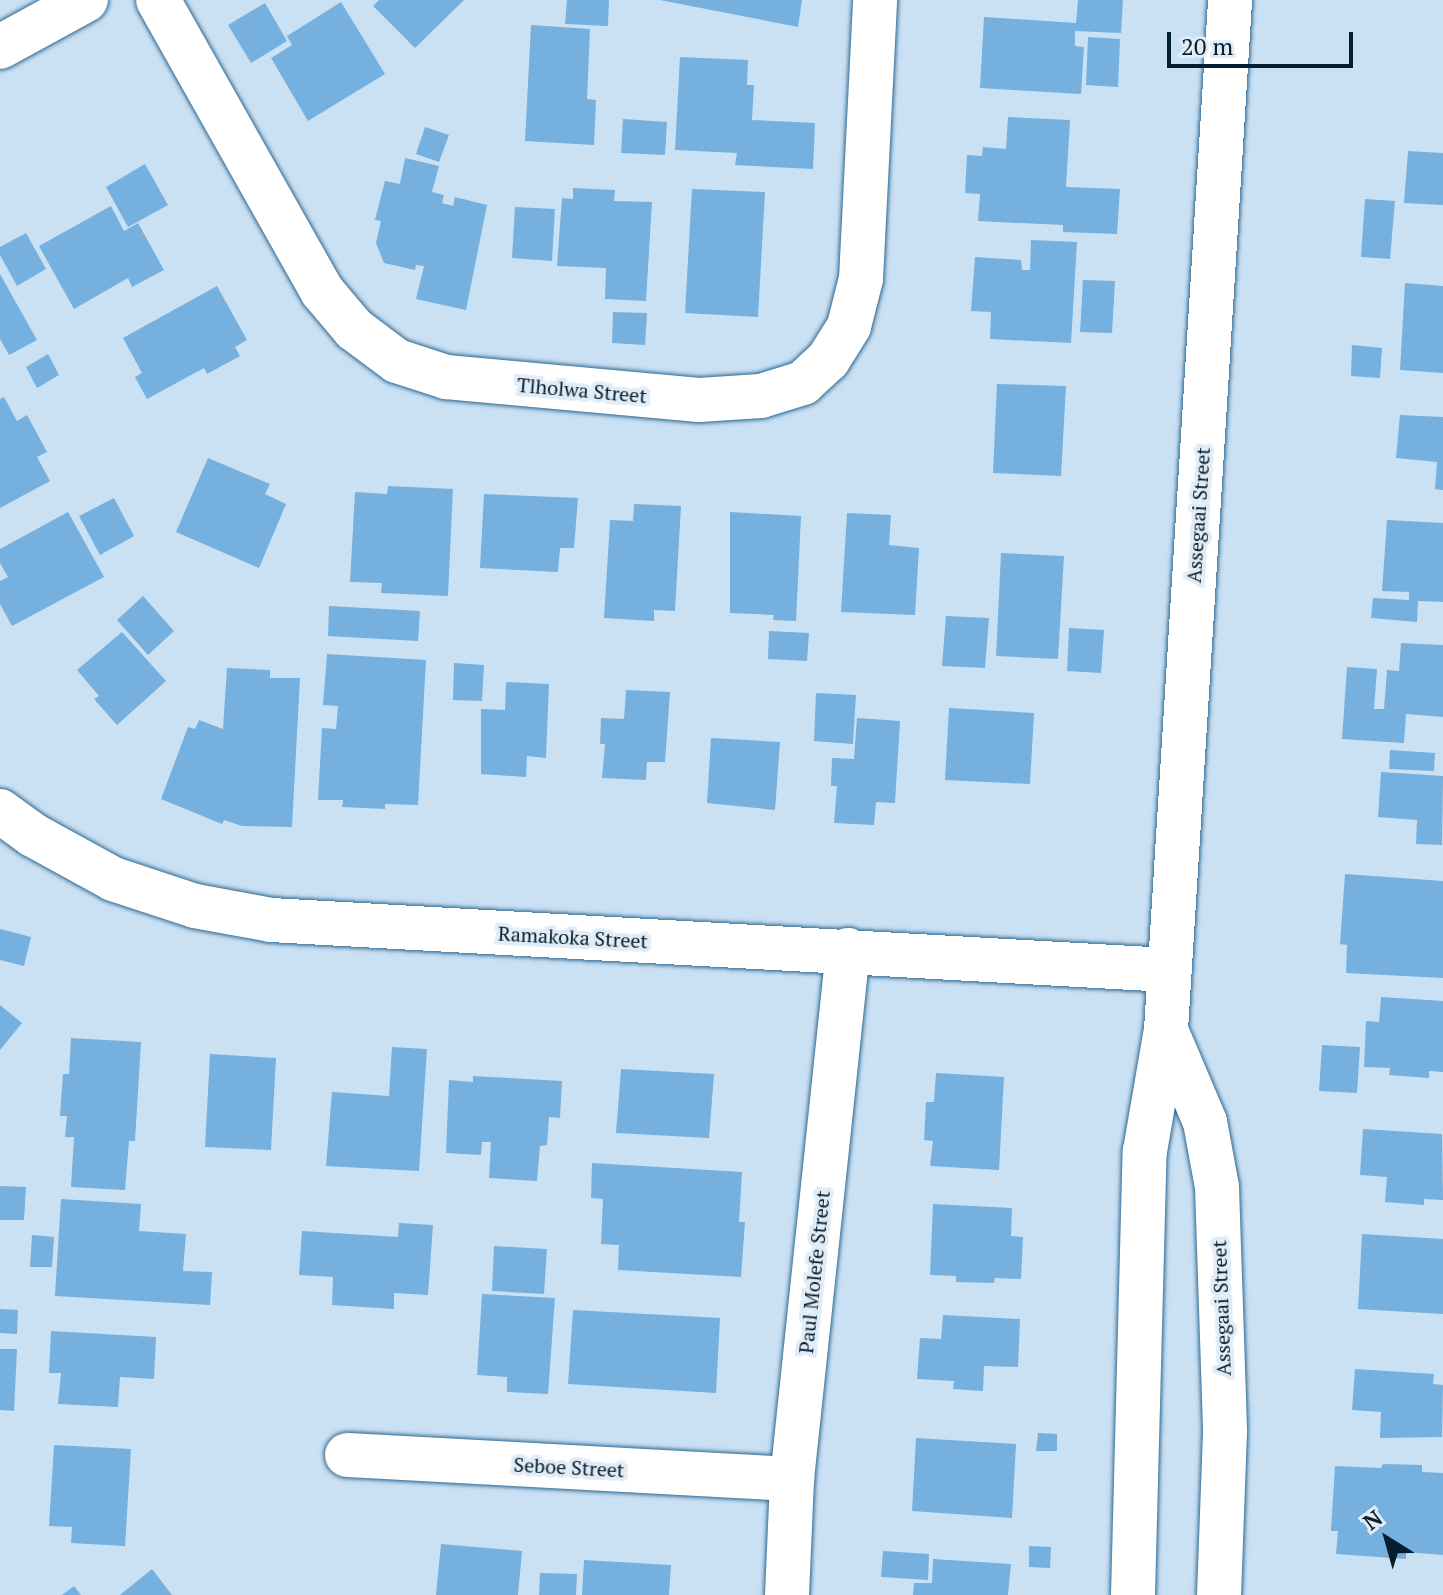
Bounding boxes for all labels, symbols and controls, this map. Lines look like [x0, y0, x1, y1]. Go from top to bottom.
scale bar [1171, 16, 1357, 66]
text: 20 m [1181, 30, 1233, 62]
street label: Tlholwa Street [516, 372, 648, 408]
street label: Assegaai Street [1181, 446, 1215, 584]
street label: Ramakoka Street [497, 921, 649, 953]
street label: Paul Molefe Street [794, 1189, 834, 1355]
street label: Assegaai Street [1207, 1240, 1235, 1376]
street label: Seboe Street [513, 1452, 625, 1482]
north arrow [1347, 1499, 1427, 1579]
text: N [1357, 1503, 1388, 1536]

